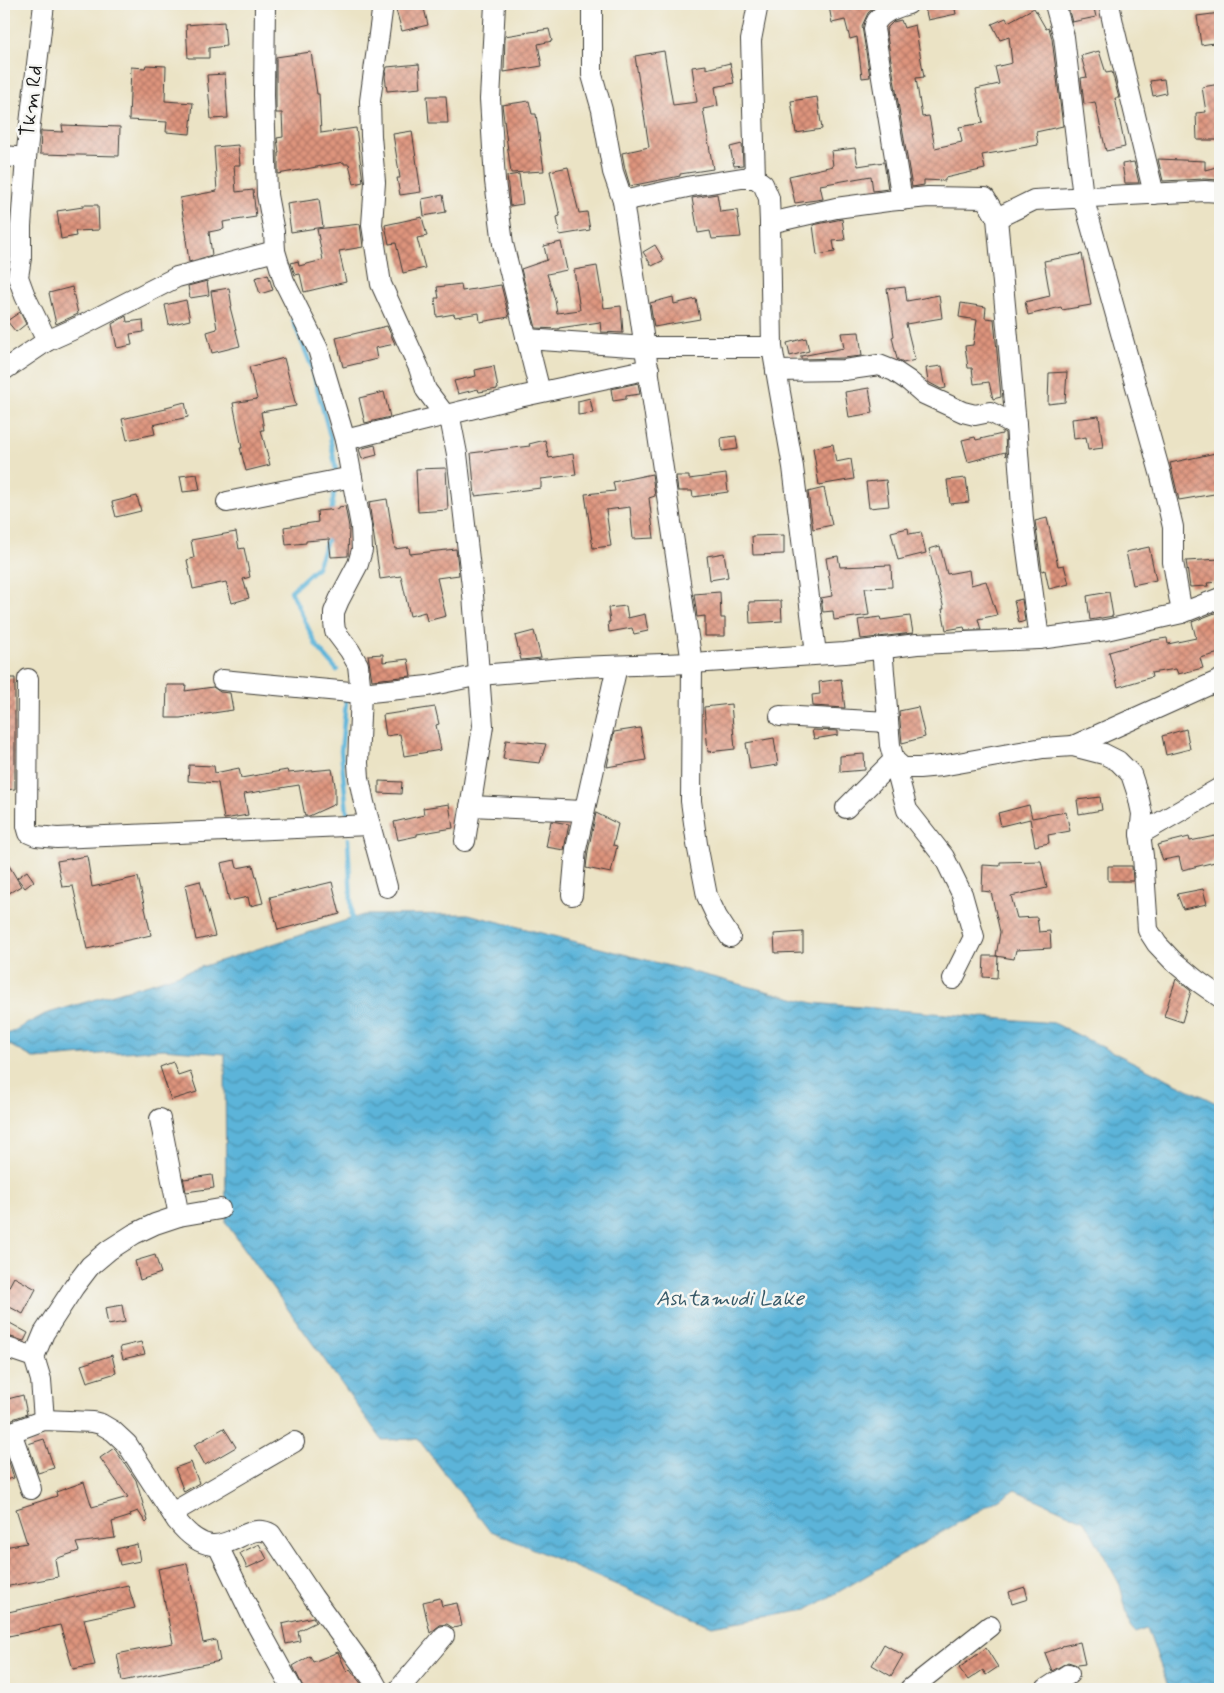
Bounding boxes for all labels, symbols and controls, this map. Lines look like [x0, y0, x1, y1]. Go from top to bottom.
street label: Tkm Rd [14, 64, 50, 138]
water label: Ashtamudi Lake [656, 1285, 805, 1313]

